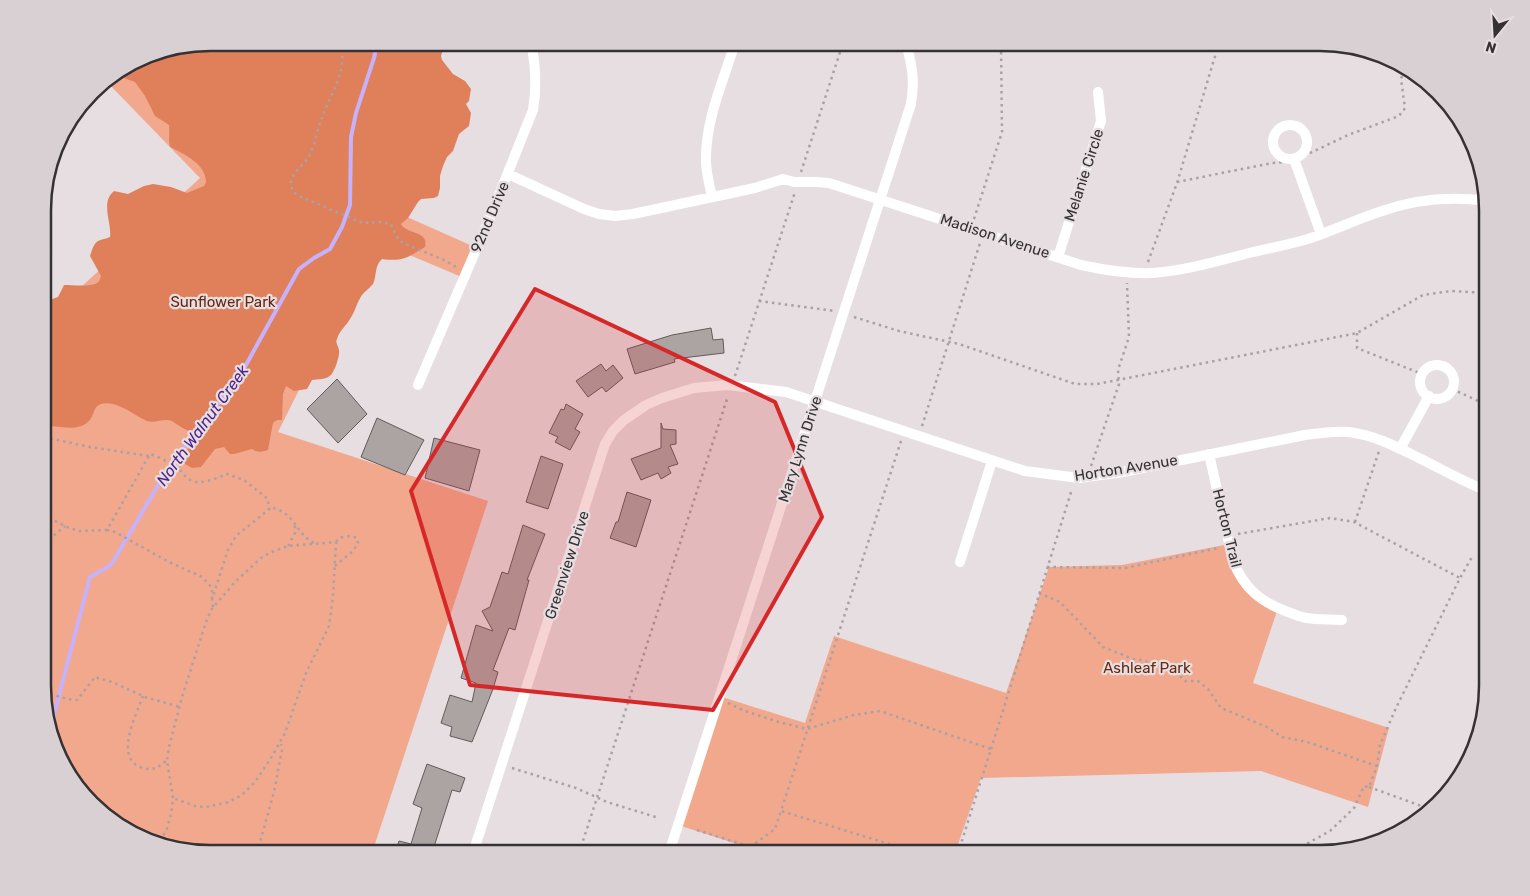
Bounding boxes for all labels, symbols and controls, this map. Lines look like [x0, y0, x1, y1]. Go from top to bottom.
north arrow [1470, 10, 1520, 60]
text: N [1484, 37, 1499, 57]
street label: Melanie Circle [1061, 126, 1107, 224]
street label: 92nd Drive [467, 179, 513, 255]
street label: Madison Avenue [938, 210, 1052, 262]
park label: Sunflower Park [170, 293, 276, 311]
water label: North Walnut Creek [152, 361, 253, 489]
street label: Mary Lynn Drive [774, 394, 826, 504]
street label: Horton Avenue [1073, 451, 1179, 485]
street label: Horton Trail [1209, 487, 1245, 569]
street label: Greenview Drive [541, 508, 593, 622]
park label: Ashleaf Park [1103, 659, 1191, 677]

